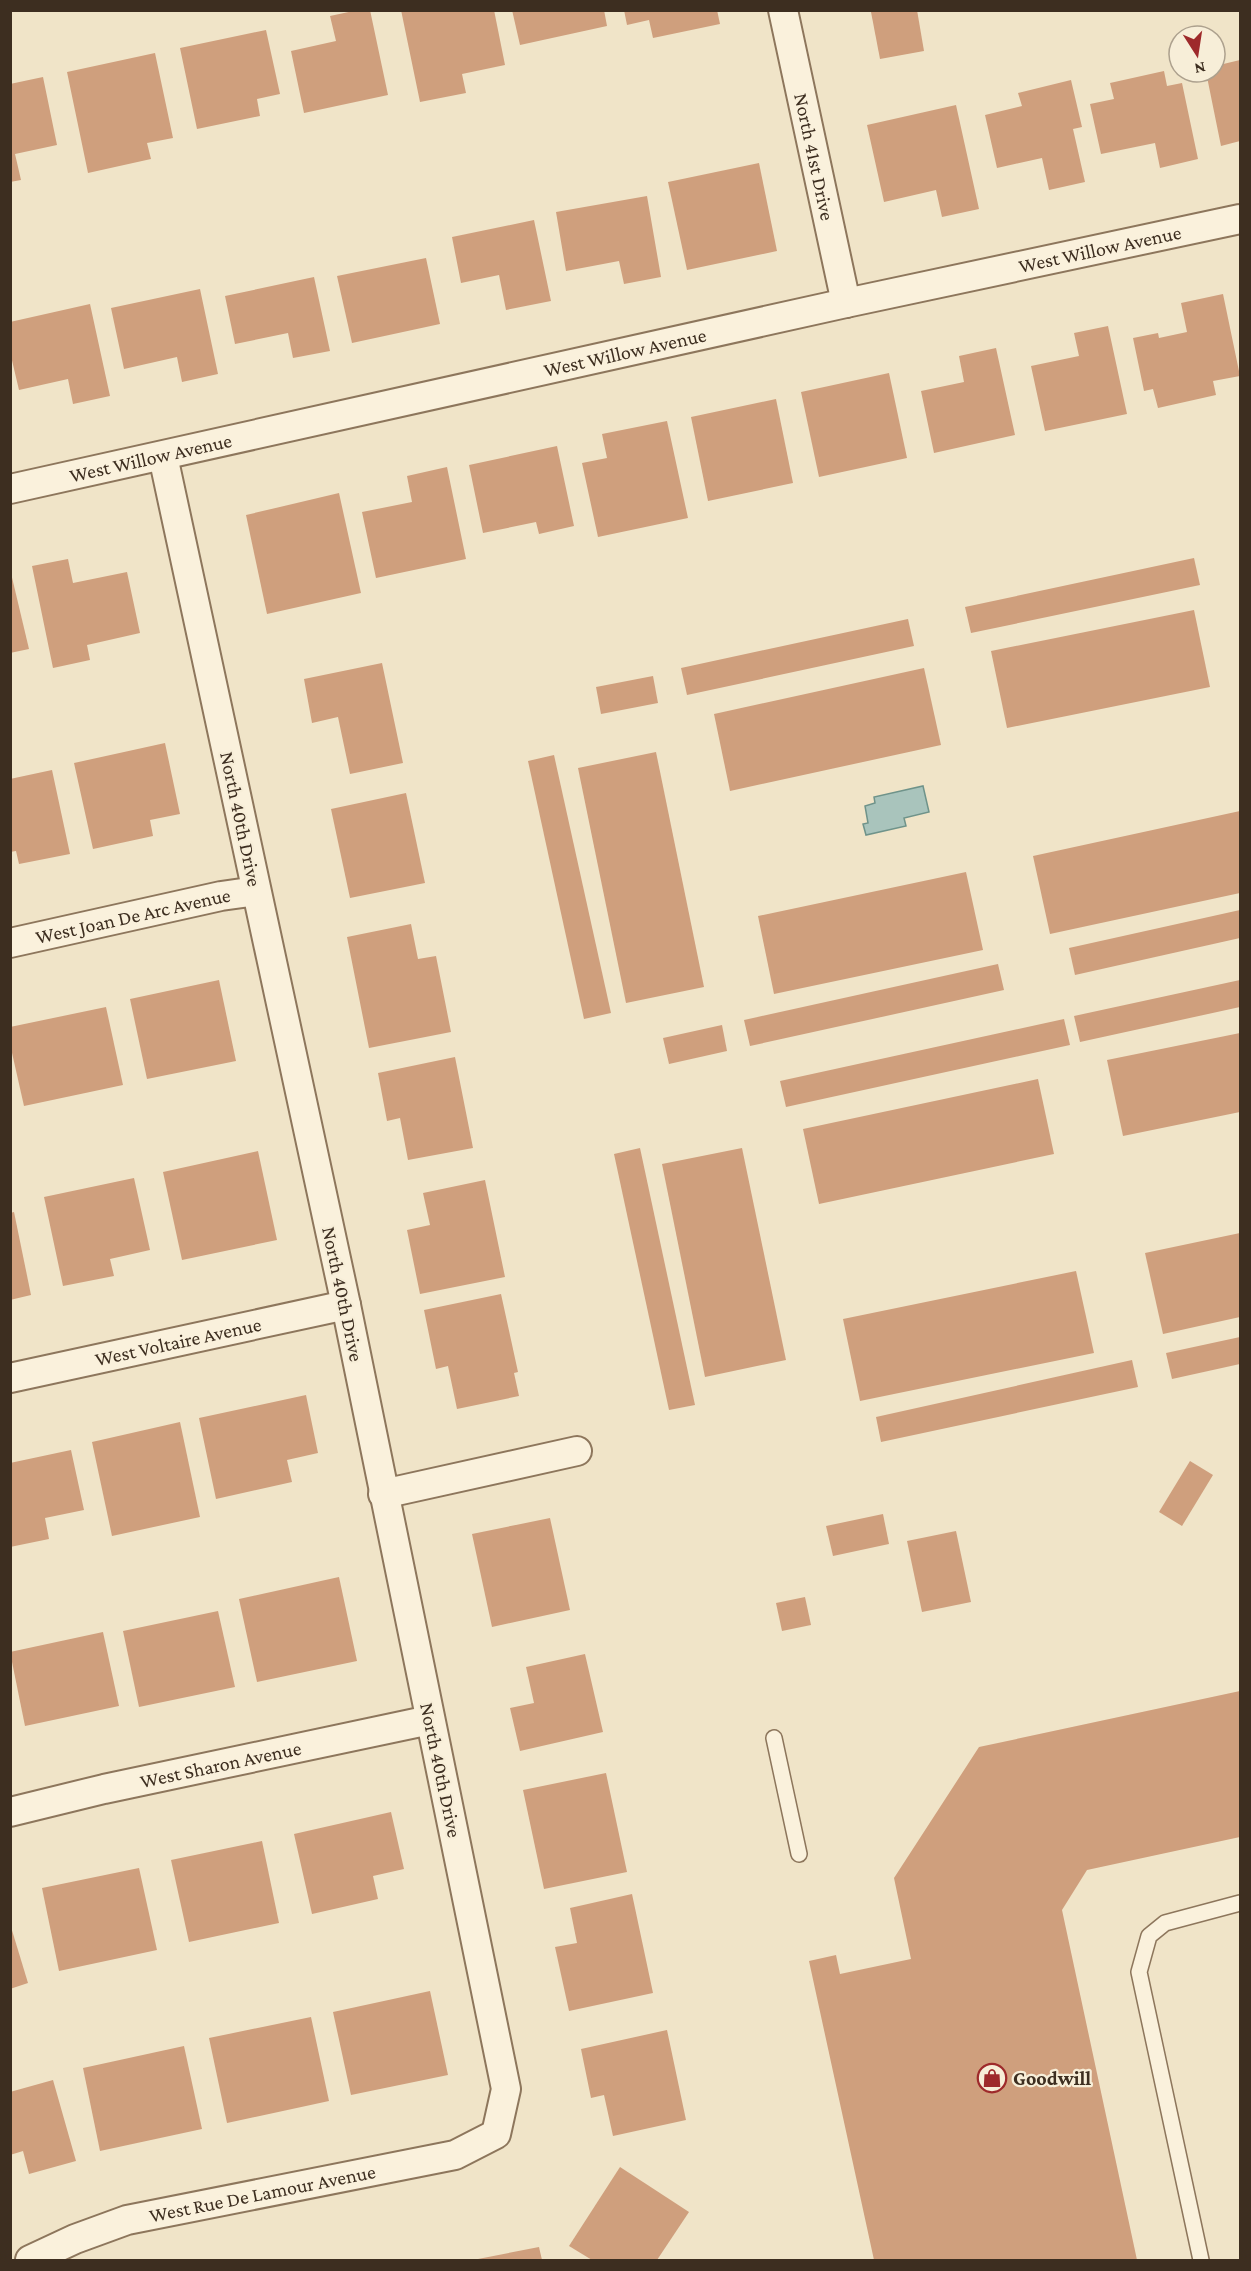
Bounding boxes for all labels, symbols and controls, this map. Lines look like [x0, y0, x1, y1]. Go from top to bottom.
north arrow [1167, 24, 1227, 84]
text: N [1193, 59, 1207, 78]
street label: North 41st Drive [790, 91, 839, 223]
street label: West Willow Avenue [1017, 221, 1183, 277]
street label: West Willow Avenue [542, 323, 708, 381]
street label: West Willow Avenue [67, 429, 234, 486]
street label: North 40th Drive [216, 750, 266, 889]
street label: West Joan De Arc Avenue [33, 884, 232, 948]
street label: North 40th Drive [318, 1225, 368, 1364]
street label: West Voltaire Avenue [93, 1313, 263, 1370]
street label: North 40th Drive [416, 1701, 466, 1840]
street label: West Sharon Avenue [138, 1737, 303, 1792]
shop icon: Goodwill [976, 2062, 1008, 2094]
place label: Goodwill [1013, 2067, 1091, 2089]
street label: West Rue De Lamour Avenue [147, 2160, 378, 2226]

